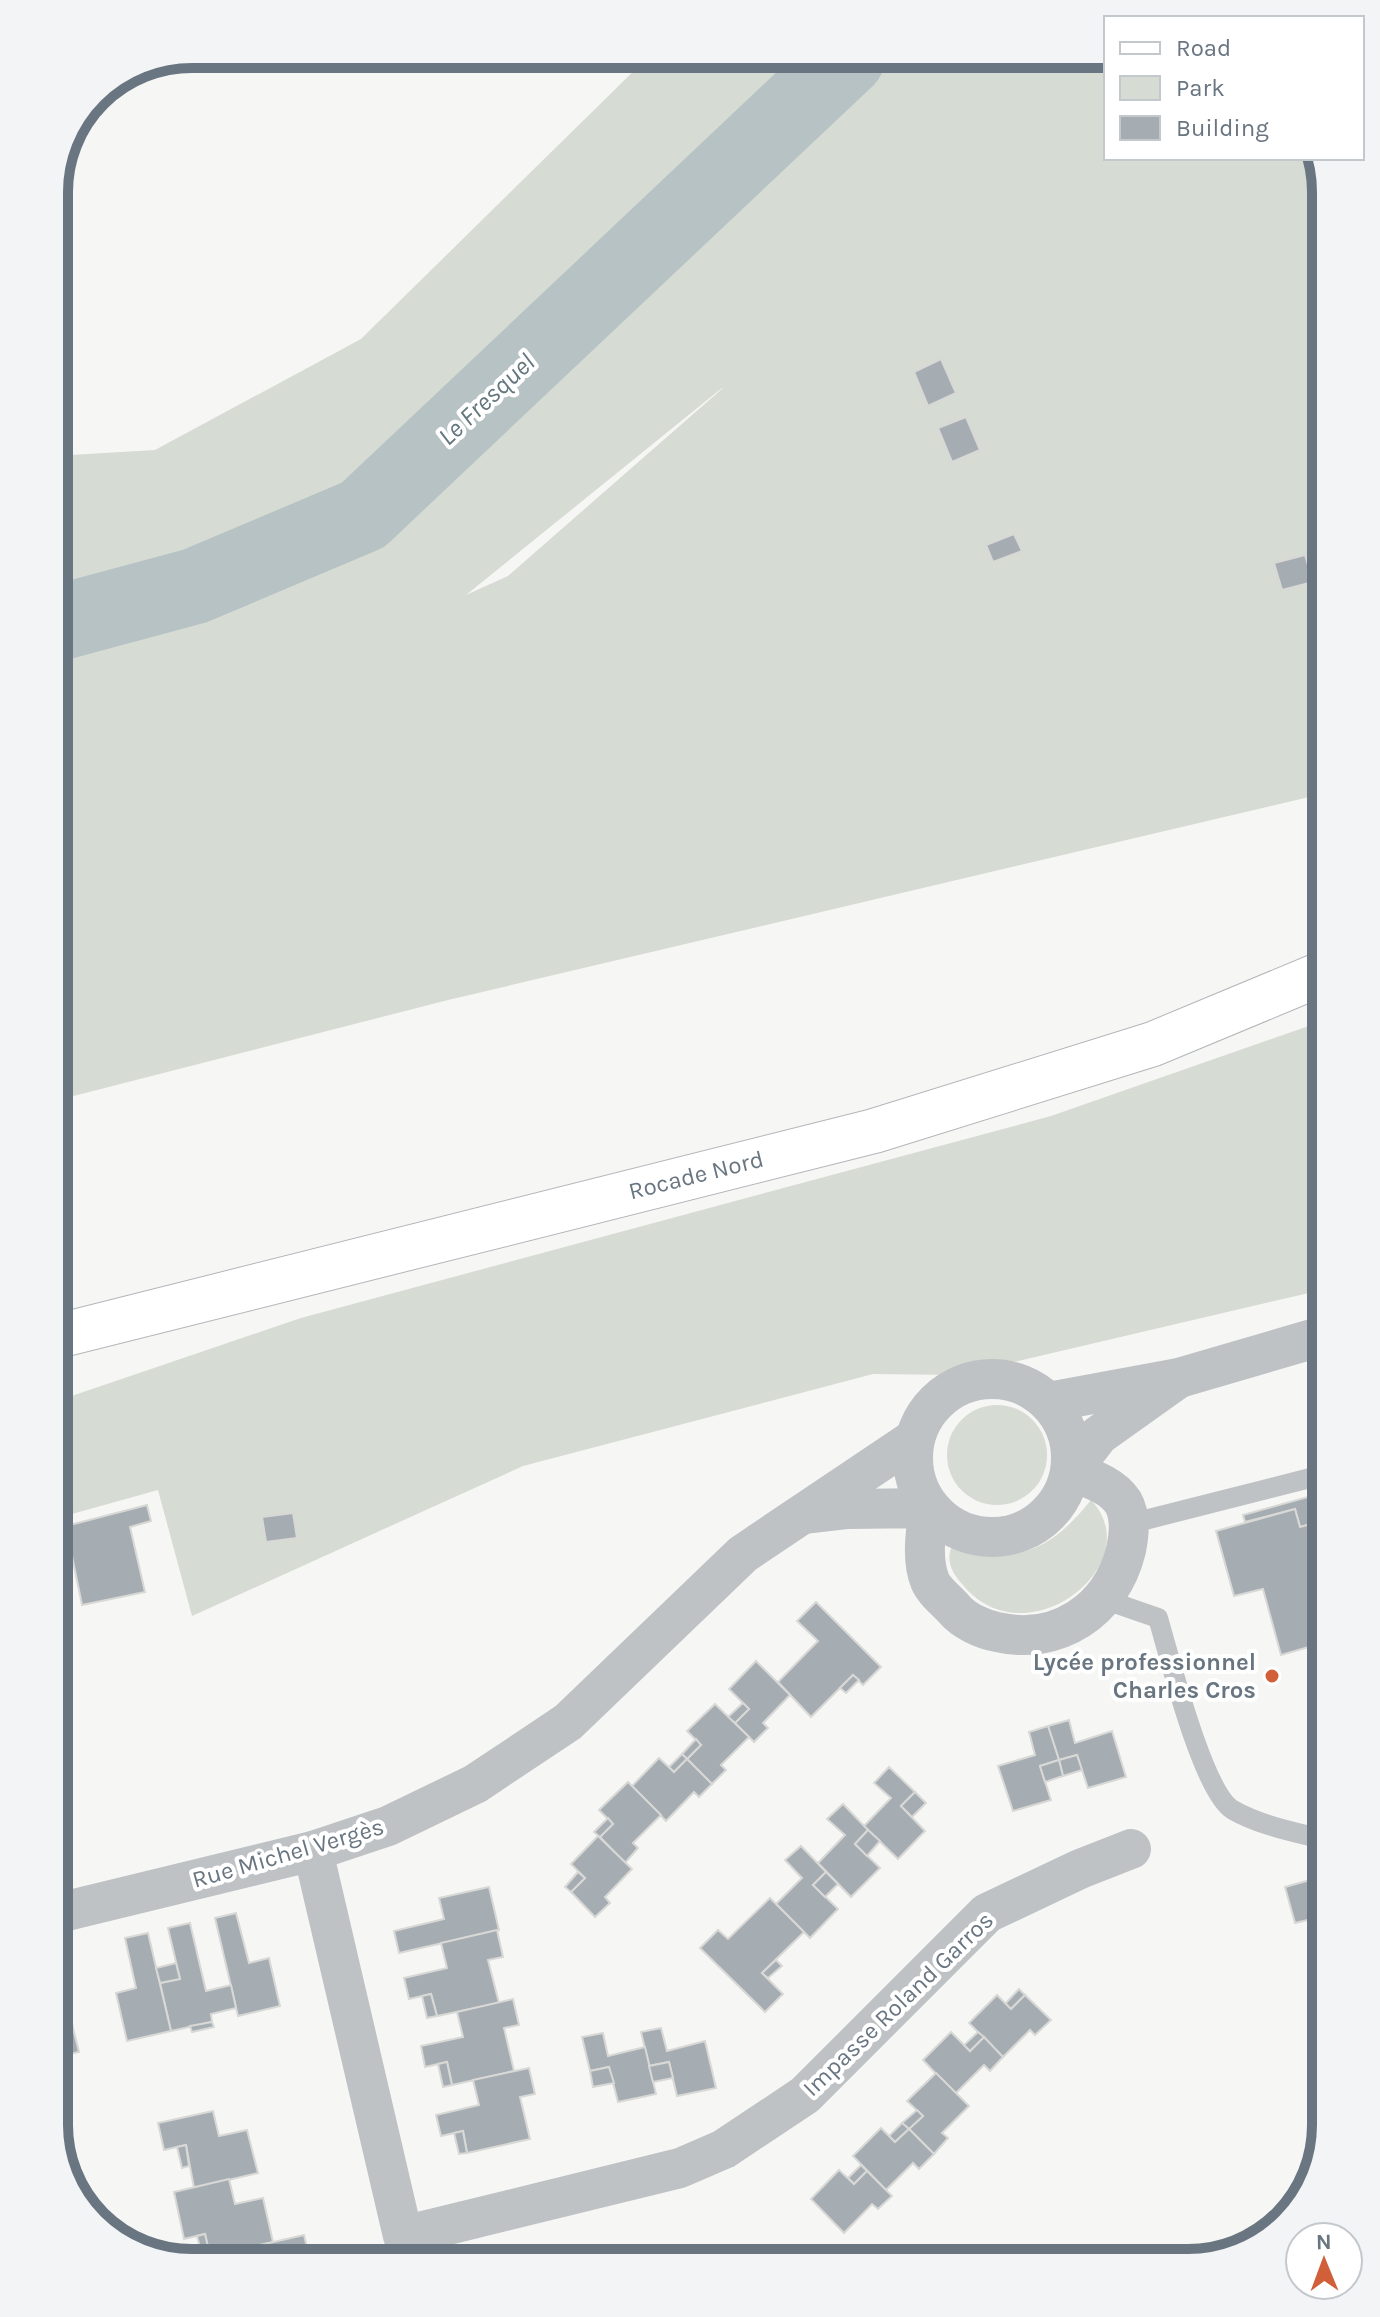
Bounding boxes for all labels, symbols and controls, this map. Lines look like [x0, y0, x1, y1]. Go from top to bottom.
legend [1104, 16, 1364, 160]
text: Road [1176, 34, 1231, 62]
text: Park [1176, 74, 1225, 102]
text: Building [1176, 114, 1269, 142]
water label: Le Fresquel [432, 347, 541, 452]
street label: Rocade Nord [626, 1145, 766, 1205]
place label: Lycée professionnel Charles Cros [1033, 1648, 1256, 1704]
marker: Lycée professionnel Charles Cros [1263, 1667, 1281, 1685]
street label: Rue Michel Vergès [189, 1812, 387, 1894]
street label: Impasse Roland Garros [797, 1906, 999, 2102]
north arrow [1284, 2221, 1364, 2301]
text: N [1316, 2229, 1332, 2255]

